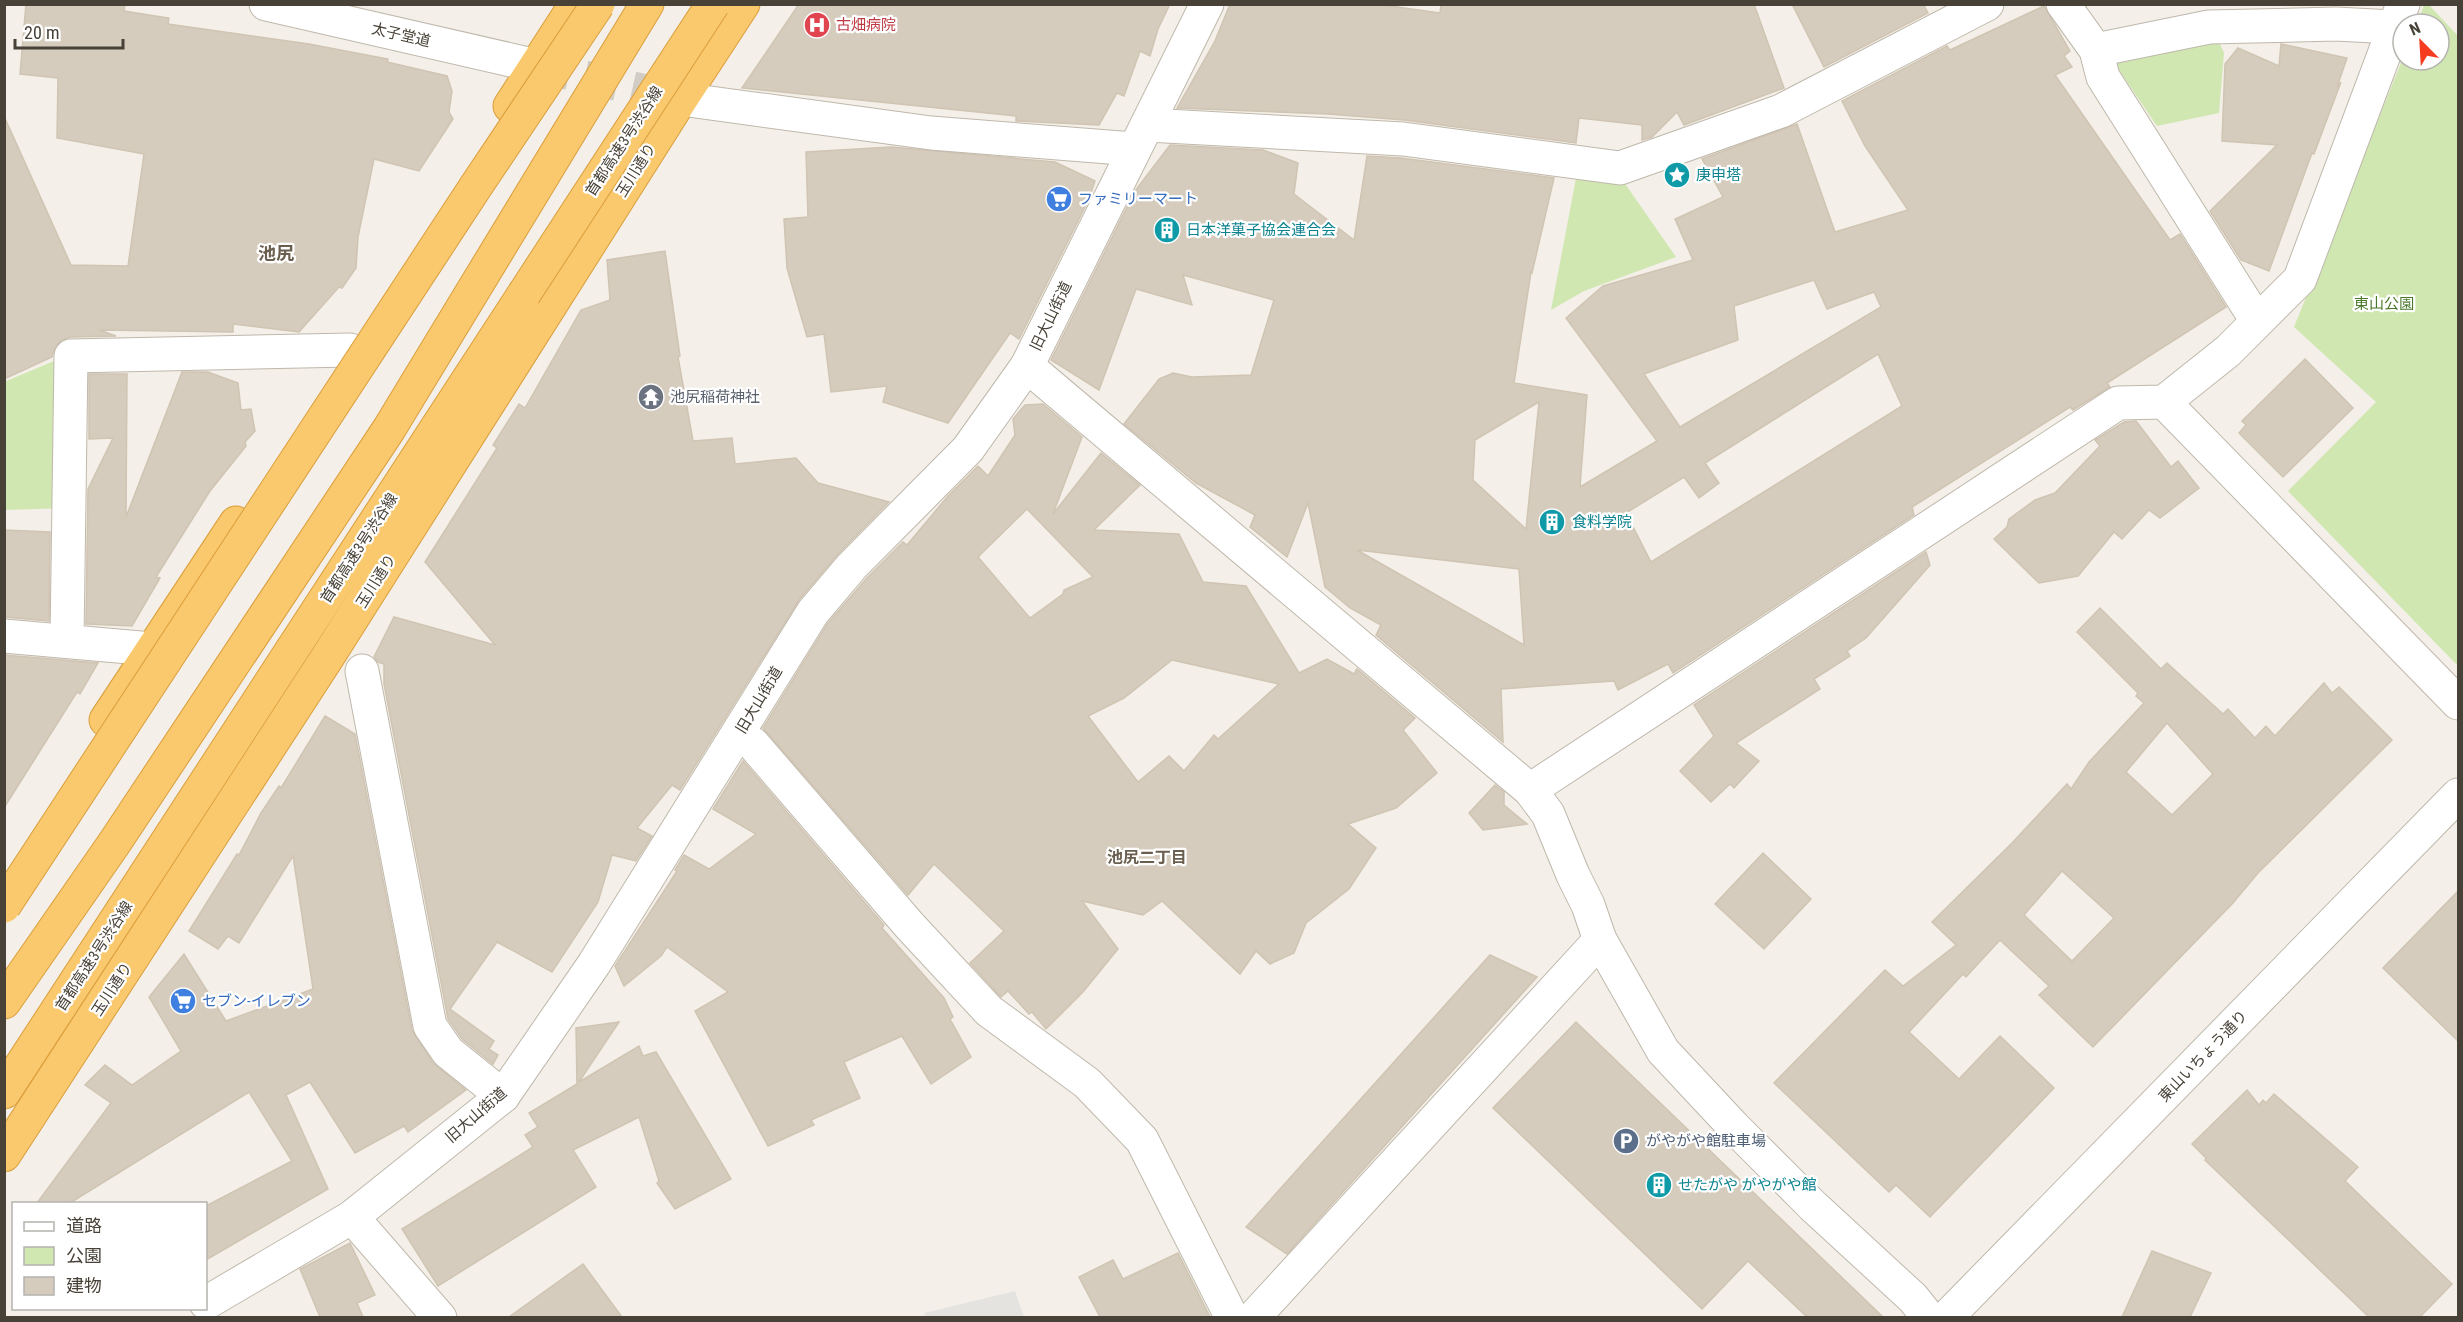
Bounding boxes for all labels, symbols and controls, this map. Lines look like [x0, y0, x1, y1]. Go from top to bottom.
hospital icon: 古畑病院 [802, 10, 832, 40]
scale bar [15, 12, 123, 50]
north arrow [2391, 12, 2451, 72]
place label: 古畑病院 [836, 16, 896, 34]
text: N [2407, 18, 2423, 39]
street label: 太子堂道 [370, 19, 432, 51]
text: 20 m [24, 22, 59, 43]
street label: 首都高速3号渋谷線 [582, 83, 666, 199]
street label: 玉川通り [612, 140, 660, 200]
place icon: 庚申塔 [1662, 160, 1692, 190]
place label: 庚申塔 [1696, 166, 1741, 184]
supermarket icon: ファミリーマート [1044, 184, 1074, 214]
place label: ファミリーマート [1078, 190, 1198, 208]
building icon: 日本洋菓子協会連合会 [1152, 215, 1182, 245]
place label: 日本洋菓子協会連合会 [1186, 221, 1336, 239]
district label: 池尻 [258, 243, 294, 264]
street label: 旧大山街道 [1026, 278, 1076, 354]
park label: 東山公園 [2354, 295, 2414, 313]
temple icon: 池尻稲荷神社 [636, 382, 666, 412]
place label: 池尻稲荷神社 [670, 388, 760, 406]
street label: 首都高速3号渋谷線 [317, 490, 401, 606]
building icon: 食料学院 [1537, 507, 1567, 537]
place label: 食料学院 [1572, 513, 1632, 531]
street label: 玉川通り [352, 551, 400, 611]
street label: 旧大山街道 [732, 663, 786, 737]
district label: 池尻二丁目 [1107, 848, 1187, 867]
street label: 首都高速3号渋谷線 [52, 898, 136, 1014]
street label: 玉川通り [88, 959, 136, 1019]
supermarket icon: セブン-イレブン [168, 986, 198, 1016]
place label: セブン-イレブン [202, 992, 311, 1010]
street label: 東山いちょう通り [2155, 1007, 2251, 1105]
street label: 旧大山街道 [442, 1084, 510, 1146]
parking icon: がやがや館駐車場 [1611, 1126, 1641, 1156]
place label: がやがや館駐車場 [1646, 1132, 1766, 1150]
building icon: せたがや がやがや館 [1644, 1170, 1674, 1200]
place label: せたがや がやがや館 [1678, 1176, 1816, 1194]
legend [12, 1202, 207, 1310]
text: 道路 [66, 1215, 102, 1236]
text: 公園 [66, 1245, 102, 1266]
text: 建物 [66, 1275, 102, 1296]

